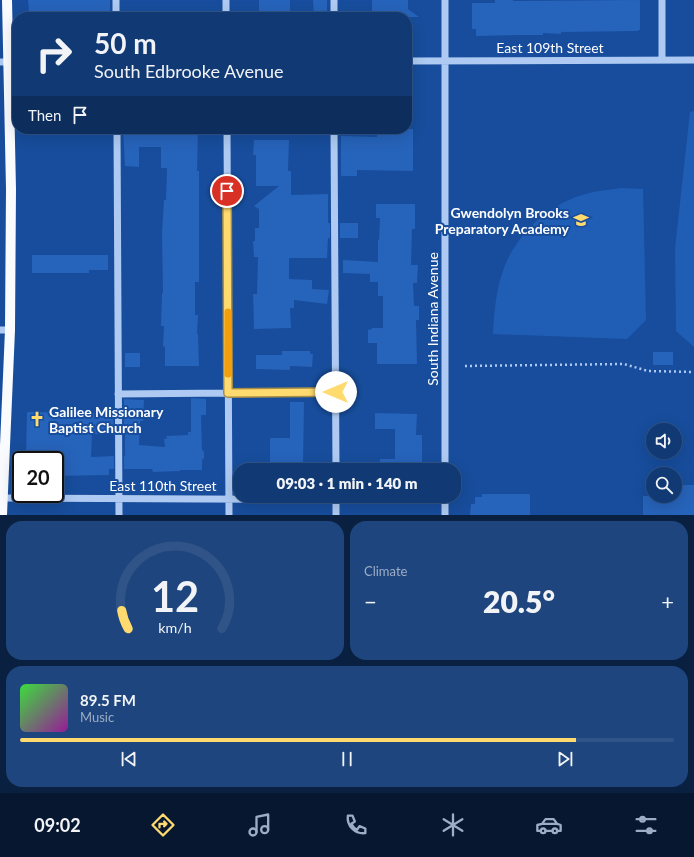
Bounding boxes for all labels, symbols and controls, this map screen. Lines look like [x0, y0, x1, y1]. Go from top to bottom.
text: 50 m [94, 26, 157, 60]
icon: right [28, 28, 80, 80]
street label: East 109th Street [496, 39, 604, 56]
text: South Edbrooke Avenue [94, 60, 284, 82]
icon: arrive [69, 104, 91, 126]
text: Then [28, 106, 61, 124]
pin [210, 174, 244, 208]
icon: arrive [216, 180, 238, 202]
place label: Gwendolyn Brooks Preparatory Academy [435, 204, 570, 237]
school or university icon: Gwendolyn Brooks Preparatory Academy [572, 211, 590, 229]
street label: South Indiana Avenue [424, 252, 441, 386]
position arrow [315, 371, 357, 413]
place label: Galilee Missionary Baptist Church [49, 403, 164, 436]
church icon: Galilee Missionary Baptist Church [28, 410, 46, 428]
map controls [646, 423, 682, 503]
button: sound [646, 423, 682, 459]
speed limit sign: 20 [12, 451, 64, 503]
button: search [646, 467, 682, 503]
text: 09:03 · 1 min · 140 m [276, 474, 418, 492]
street label: East 110th Street [109, 477, 217, 494]
text: Climate [364, 563, 407, 579]
text: 12 [151, 570, 199, 620]
text: 20.5° [483, 583, 555, 619]
text: − [364, 588, 377, 615]
text: + [661, 588, 674, 615]
text: km/h [158, 618, 192, 635]
text: 89.5 FM [80, 691, 136, 709]
text: Music [80, 709, 114, 725]
icon: previous [118, 748, 140, 770]
icon: pause [336, 748, 358, 770]
icon: next [554, 748, 576, 770]
icon: directions [149, 811, 177, 839]
icon: music [246, 811, 274, 839]
icon: phone [342, 811, 370, 839]
icon: climate [439, 811, 467, 839]
icon: car [535, 811, 563, 839]
icon: filters [632, 811, 660, 839]
text: 09:02 [34, 814, 81, 836]

